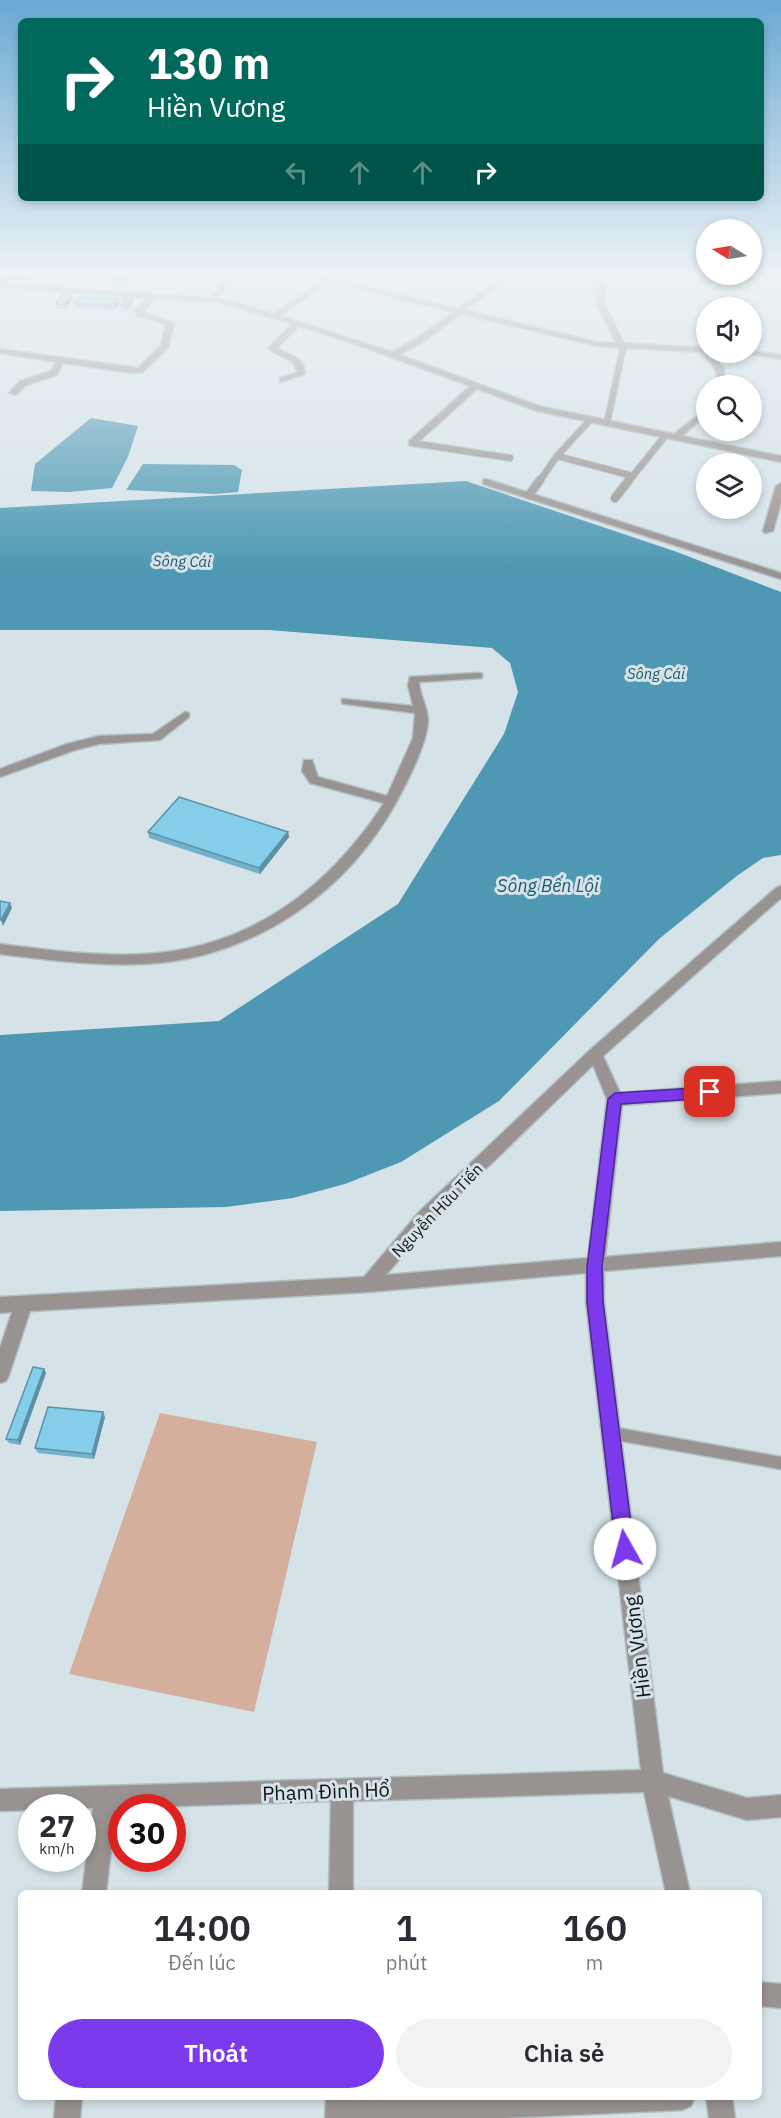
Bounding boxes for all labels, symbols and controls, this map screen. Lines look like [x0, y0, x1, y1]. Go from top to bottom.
text: 130 m [147, 36, 270, 91]
icon: right [48, 42, 126, 120]
text: Hiền Vương [147, 89, 285, 124]
icon: left [280, 156, 313, 189]
icon: ahead [343, 156, 376, 189]
icon: ahead [406, 156, 439, 189]
icon: right [469, 156, 502, 189]
north arrow [696, 219, 762, 285]
map controls [696, 219, 762, 519]
button: sound [696, 297, 762, 363]
button: search [696, 375, 762, 441]
button: layers [696, 453, 762, 519]
water label: Sông Cái [153, 551, 211, 571]
water label: Sông Cái [627, 664, 685, 683]
water label: Sông Bến Lội [497, 874, 599, 897]
pin [684, 1066, 735, 1117]
icon: arrive [693, 1075, 726, 1108]
street label: Nguyễn Hữu Tiến [387, 1159, 487, 1261]
position arrow [593, 1517, 657, 1581]
street label: Hiền Vương [617, 1594, 657, 1699]
street label: Phạm Đình Hổ [262, 1775, 390, 1807]
speed limit sign: 30 [108, 1794, 186, 1872]
text: 27 [39, 1806, 75, 1845]
text: km/h [39, 1839, 75, 1858]
text: 14:00 [153, 1904, 251, 1951]
text: 1 [396, 1904, 417, 1951]
text: 160 [562, 1904, 627, 1951]
text: Đến lúc [168, 1949, 236, 1976]
text: phút [386, 1949, 427, 1976]
text: m [586, 1949, 603, 1976]
button: Thoát [48, 2019, 384, 2088]
button: Chia sẻ [396, 2019, 732, 2088]

